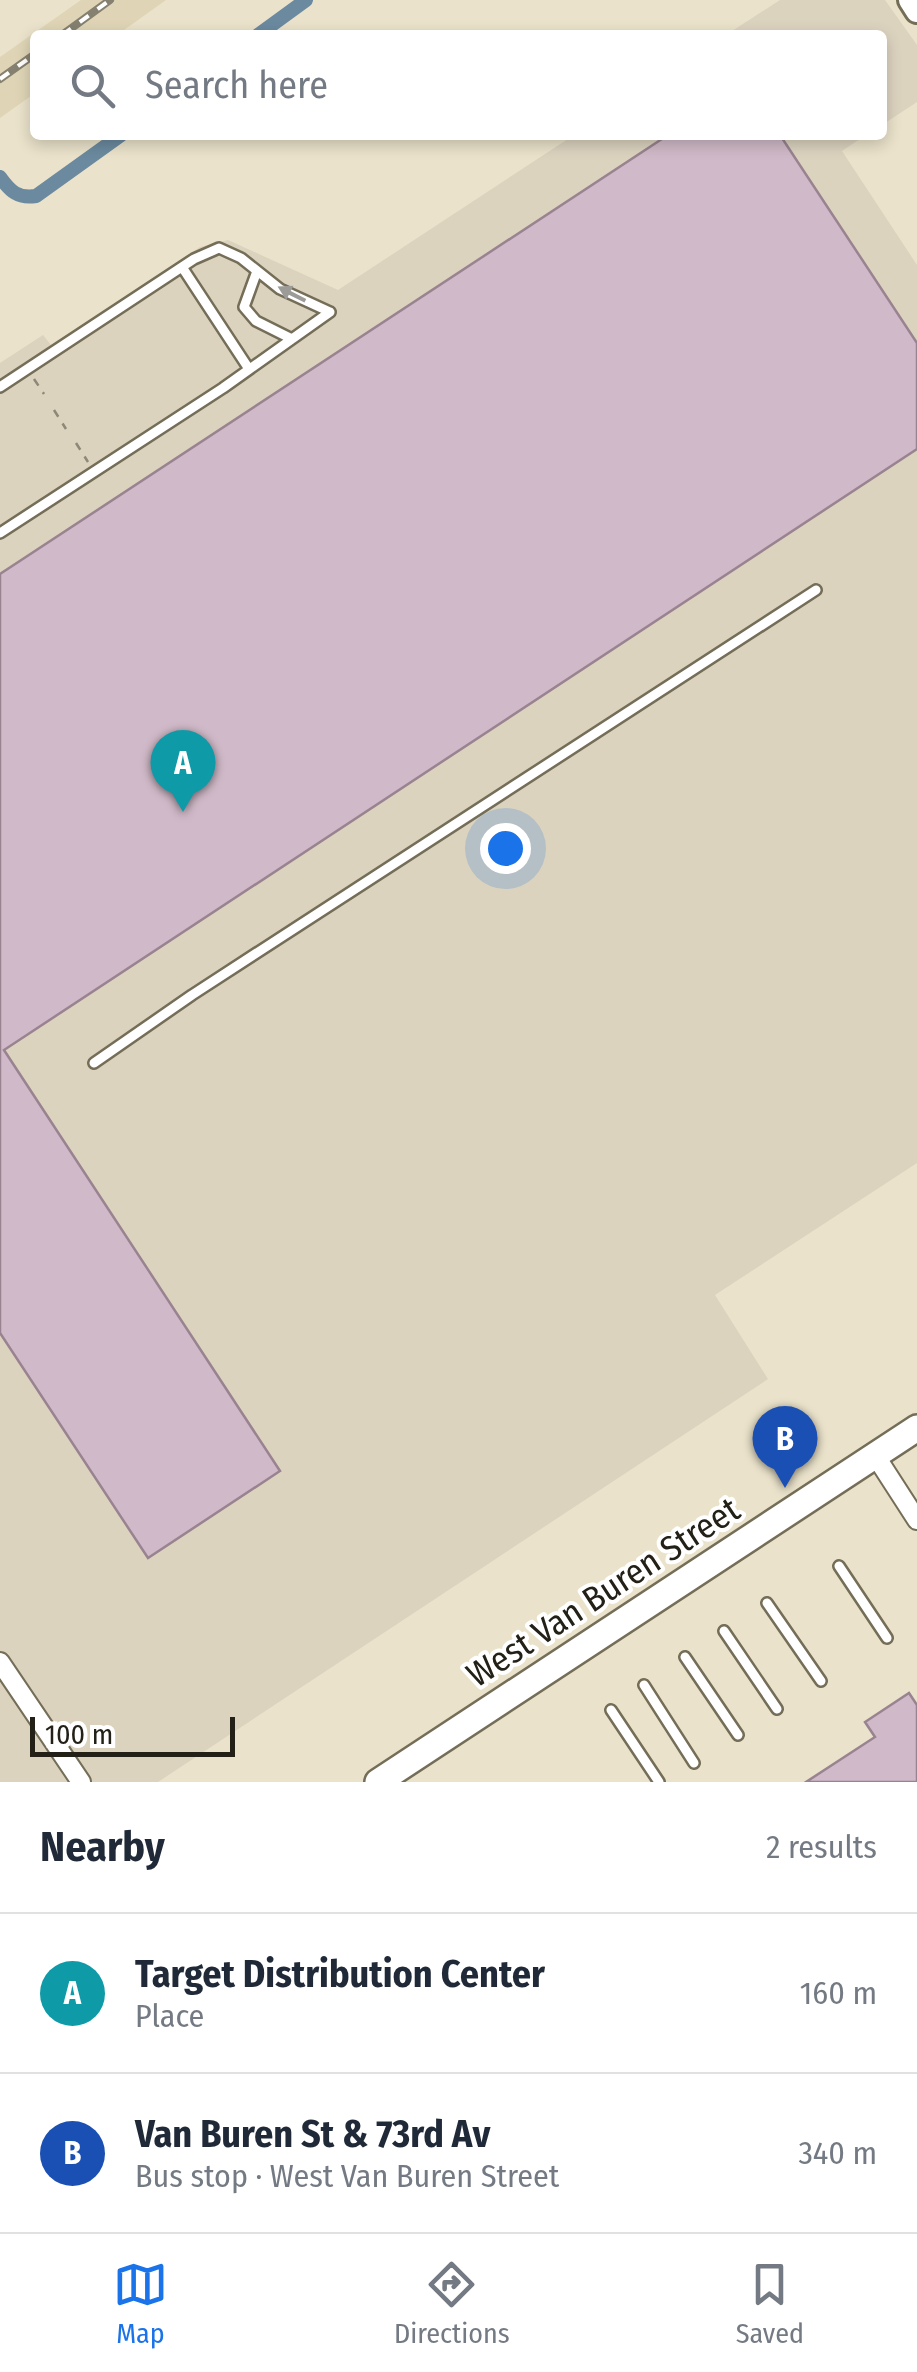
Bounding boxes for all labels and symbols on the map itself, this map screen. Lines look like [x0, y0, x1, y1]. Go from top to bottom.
one-way arrow [277, 286, 306, 303]
pin: A [150, 730, 216, 812]
your location [480, 823, 531, 874]
pin: B [752, 1406, 818, 1488]
street label: West Van Buren Street [459, 1488, 748, 1696]
scale bar [30, 1712, 235, 1756]

